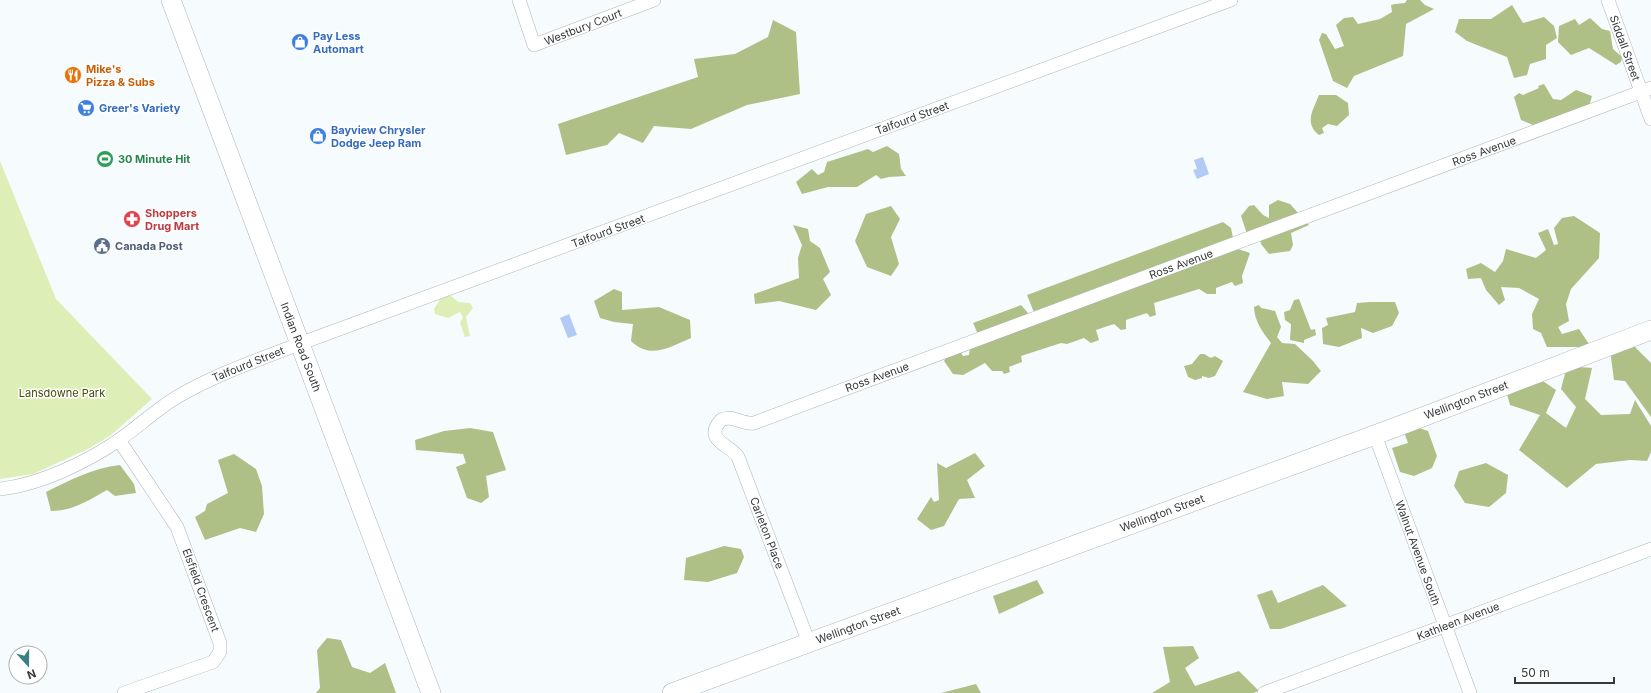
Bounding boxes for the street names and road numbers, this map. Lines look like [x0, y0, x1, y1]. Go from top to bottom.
street label: Westbury Court [542, 6, 624, 48]
street label: Siddall Street [1607, 13, 1643, 83]
street label: Talfourd Street [874, 98, 951, 138]
street label: Ross Avenue [1450, 133, 1518, 169]
street label: Talfourd Street [570, 211, 647, 251]
street label: Ross Avenue [1147, 246, 1215, 282]
street label: Indian Road South [278, 300, 324, 394]
street label: Talfourd Street [210, 343, 287, 385]
street label: Ross Avenue [843, 359, 911, 395]
street label: Wellington Street [1422, 377, 1510, 422]
street label: Wellington Street [1118, 491, 1206, 535]
street label: Carleton Place [747, 495, 787, 571]
street label: Walnut Avenue South [1392, 499, 1444, 607]
street label: Elsfield Crescent [179, 546, 223, 634]
street label: Kathleen Avenue [1415, 599, 1501, 643]
street label: Wellington Street [814, 603, 902, 647]

